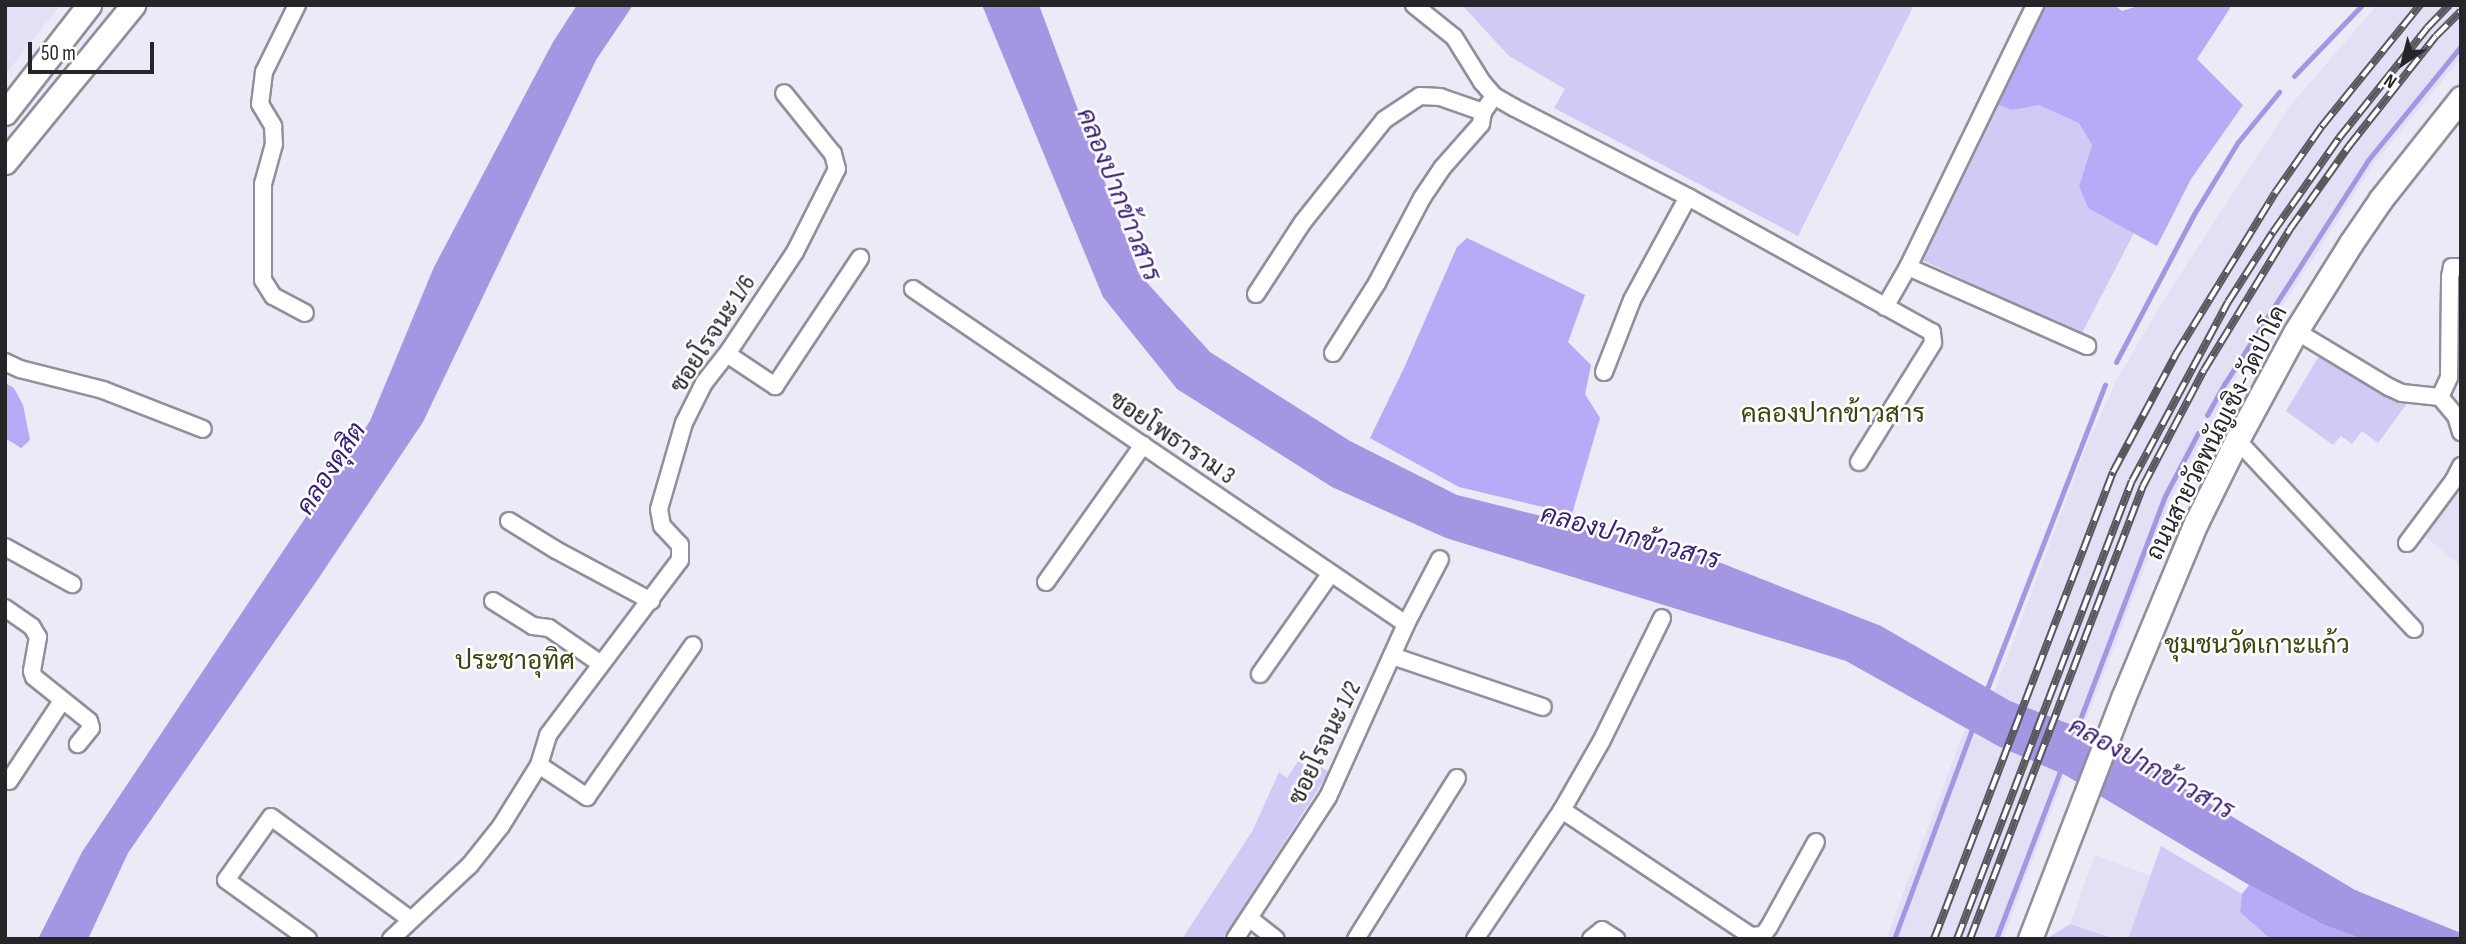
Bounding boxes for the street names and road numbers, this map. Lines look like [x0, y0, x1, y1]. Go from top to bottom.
street label: ซอยโรจนะ 1/6 [664, 270, 762, 398]
street label: ถนนสายวัดพนัญเชิง-วัดป่าโค [2140, 301, 2294, 565]
street label: ซอยโพธาราม 3 [1104, 385, 1240, 491]
street label: ซอยโรจนะ 1/2 [1283, 676, 1367, 810]

